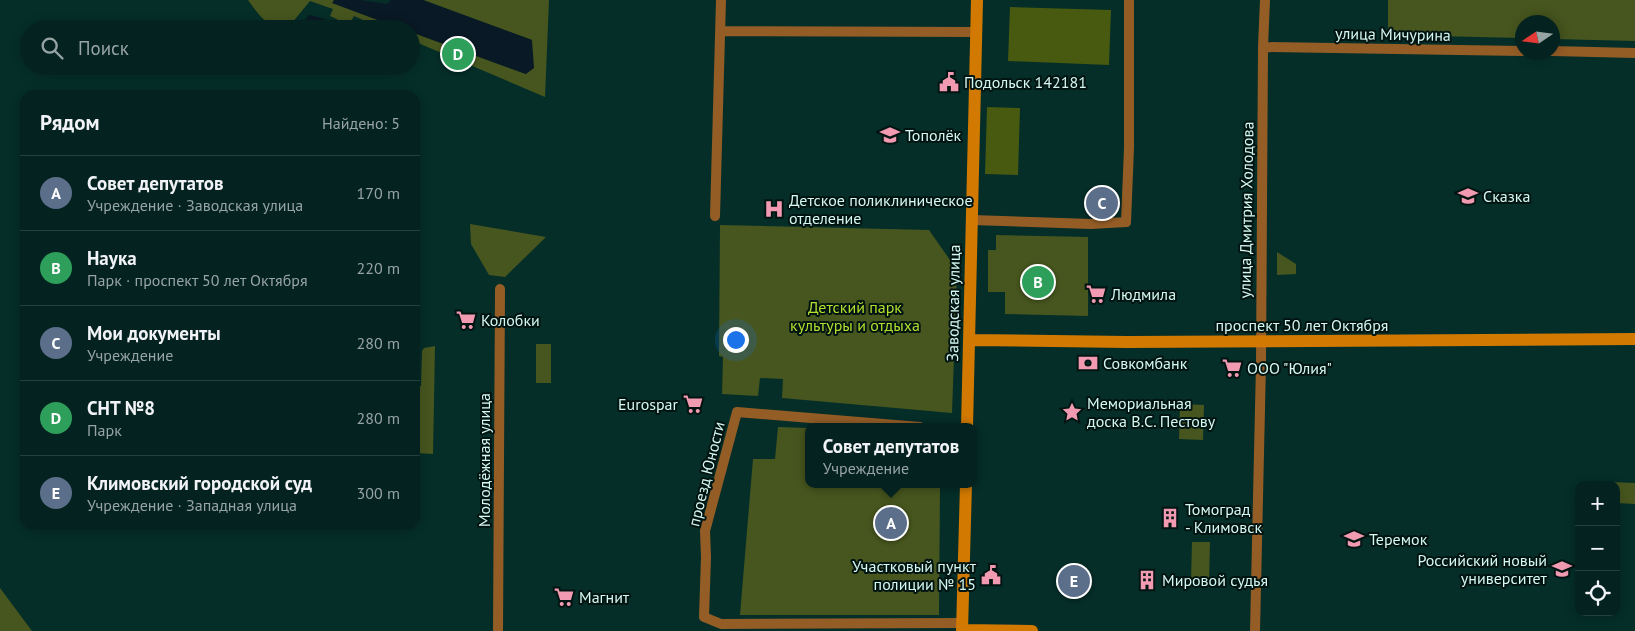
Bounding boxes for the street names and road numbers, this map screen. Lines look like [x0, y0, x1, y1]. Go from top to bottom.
street label: улица Мичурина [1335, 23, 1451, 45]
street label: улица Дмитрия Холодова [1234, 121, 1258, 299]
street label: Заводская улица [942, 244, 964, 362]
street label: проспект 50 лет Октября [1216, 315, 1388, 335]
street label: Молодёжная улица [474, 393, 494, 527]
street label: проезд Юности [683, 419, 729, 529]

